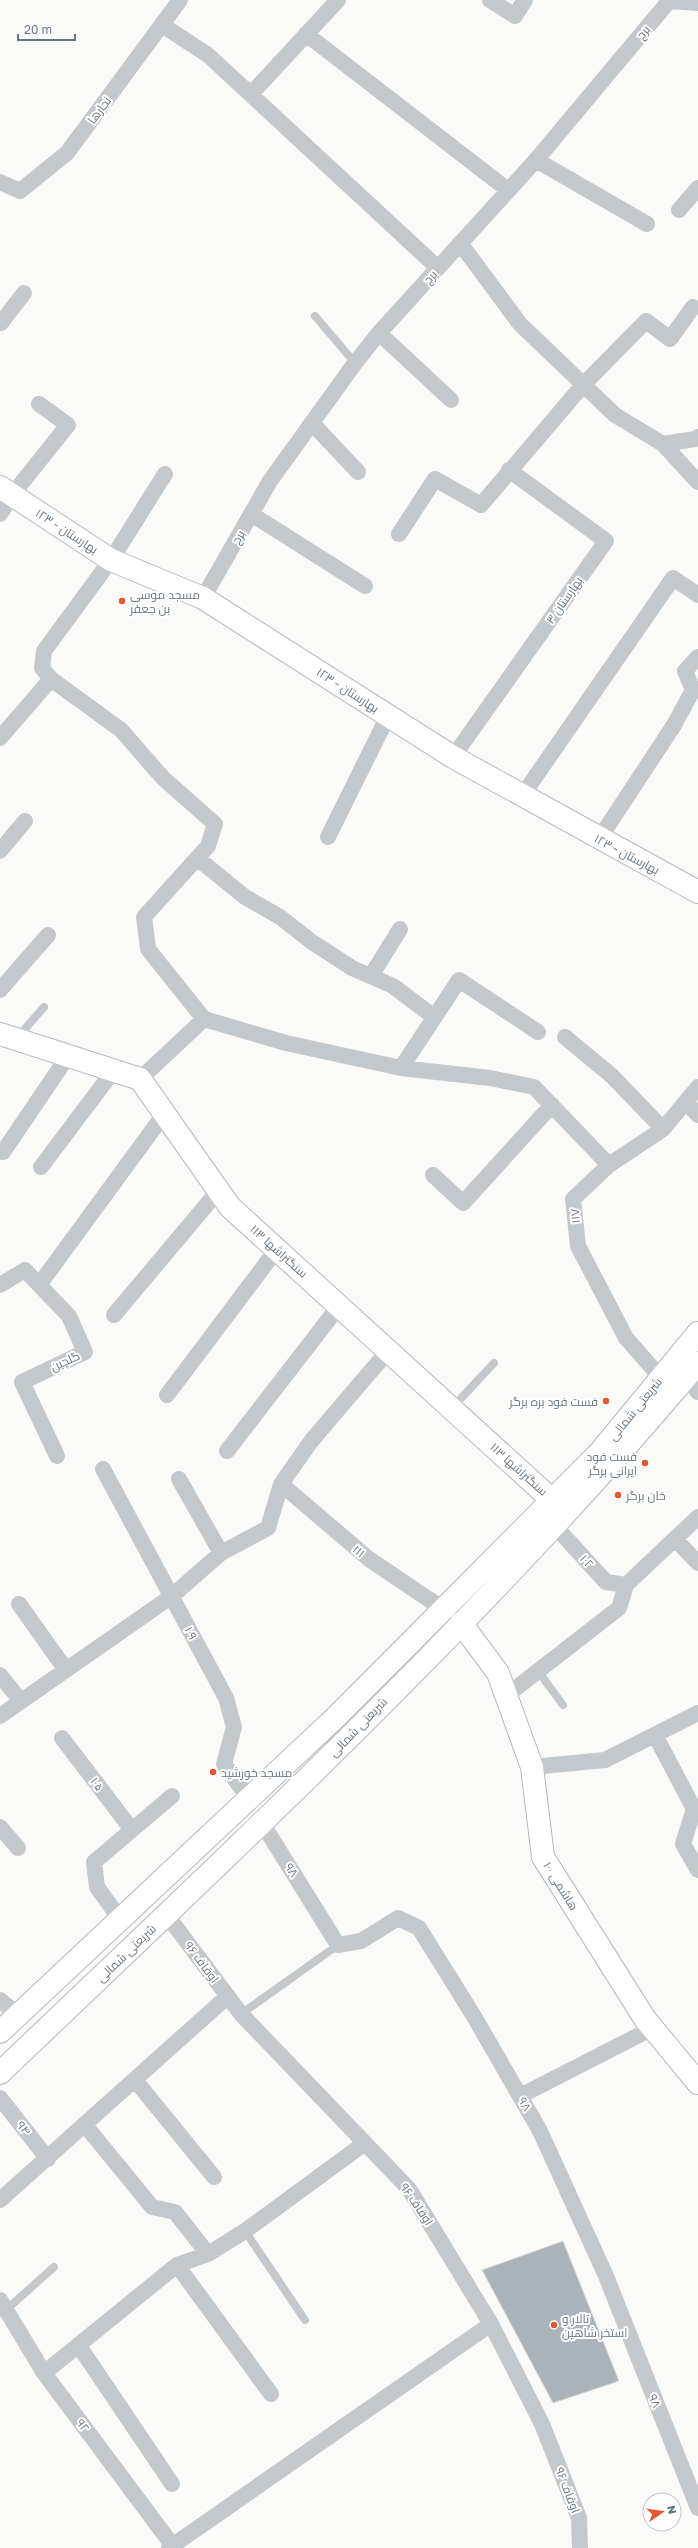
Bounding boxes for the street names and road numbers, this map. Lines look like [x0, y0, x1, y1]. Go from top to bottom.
street label: برج [633, 22, 654, 43]
street label: نجارها [84, 93, 114, 127]
street label: برج [420, 267, 441, 288]
street label: بهارستان - ۱۲۳ [33, 505, 101, 557]
street label: برج [228, 527, 249, 547]
street label: بهارستان ۳ [542, 574, 586, 626]
street label: بهارستان - ۱۲۳ [314, 664, 382, 716]
street label: بهارستان - ۱۲۳ [592, 831, 662, 877]
street label: ۱۱۷ [567, 1207, 583, 1224]
street label: سنگتراشها ۱۱۳ [247, 1221, 311, 1281]
street label: گلچین [48, 1348, 83, 1376]
street label: شریعتی شمالی [605, 1374, 665, 1444]
street label: سنگتراشها ۱۱۳ [487, 1439, 551, 1499]
street label: ۱۱۱ [350, 1542, 368, 1560]
street label: ۱۰۲ [577, 1551, 597, 1571]
street label: ۱۰۹ [181, 1624, 201, 1642]
street label: شریعتی شمالی [326, 1694, 390, 1760]
street label: ۱۰۵ [87, 1774, 107, 1794]
street label: هاشمی ۱۰۰ [540, 1859, 582, 1913]
street label: ۹۸ [282, 1860, 302, 1880]
street label: شریعتی شمالی [93, 1921, 159, 1985]
street label: اوقاف ۹۶ [182, 1938, 222, 1986]
street label: ۹۸ [515, 2094, 535, 2114]
street label: ۹۴ [14, 2118, 34, 2138]
street label: اوقاف ۹۶ [397, 2180, 437, 2228]
street label: ۹۸ [645, 2392, 665, 2411]
street label: ۹۲ [73, 2415, 93, 2435]
street label: اوقاف ۹۶ [552, 2465, 584, 2515]

